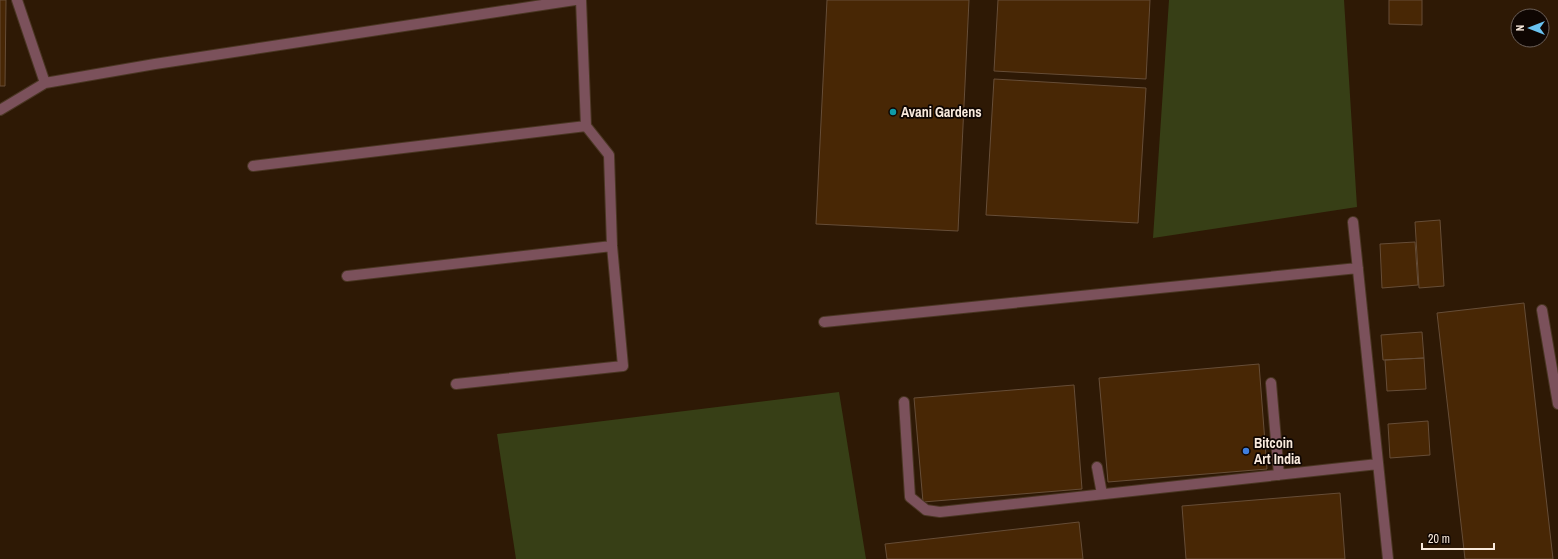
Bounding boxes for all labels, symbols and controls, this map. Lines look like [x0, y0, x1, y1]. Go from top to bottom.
north arrow [1510, 8, 1550, 48]
text: N [1513, 25, 1527, 31]
place label: Avani Gardens [901, 103, 982, 121]
marker: Avani Gardens [888, 107, 898, 117]
place label: Bitcoin Art India [1254, 434, 1301, 468]
marker: Bitcoin Art India [1241, 446, 1251, 456]
scale bar [1422, 525, 1494, 551]
text: 20 m [1428, 531, 1450, 547]

